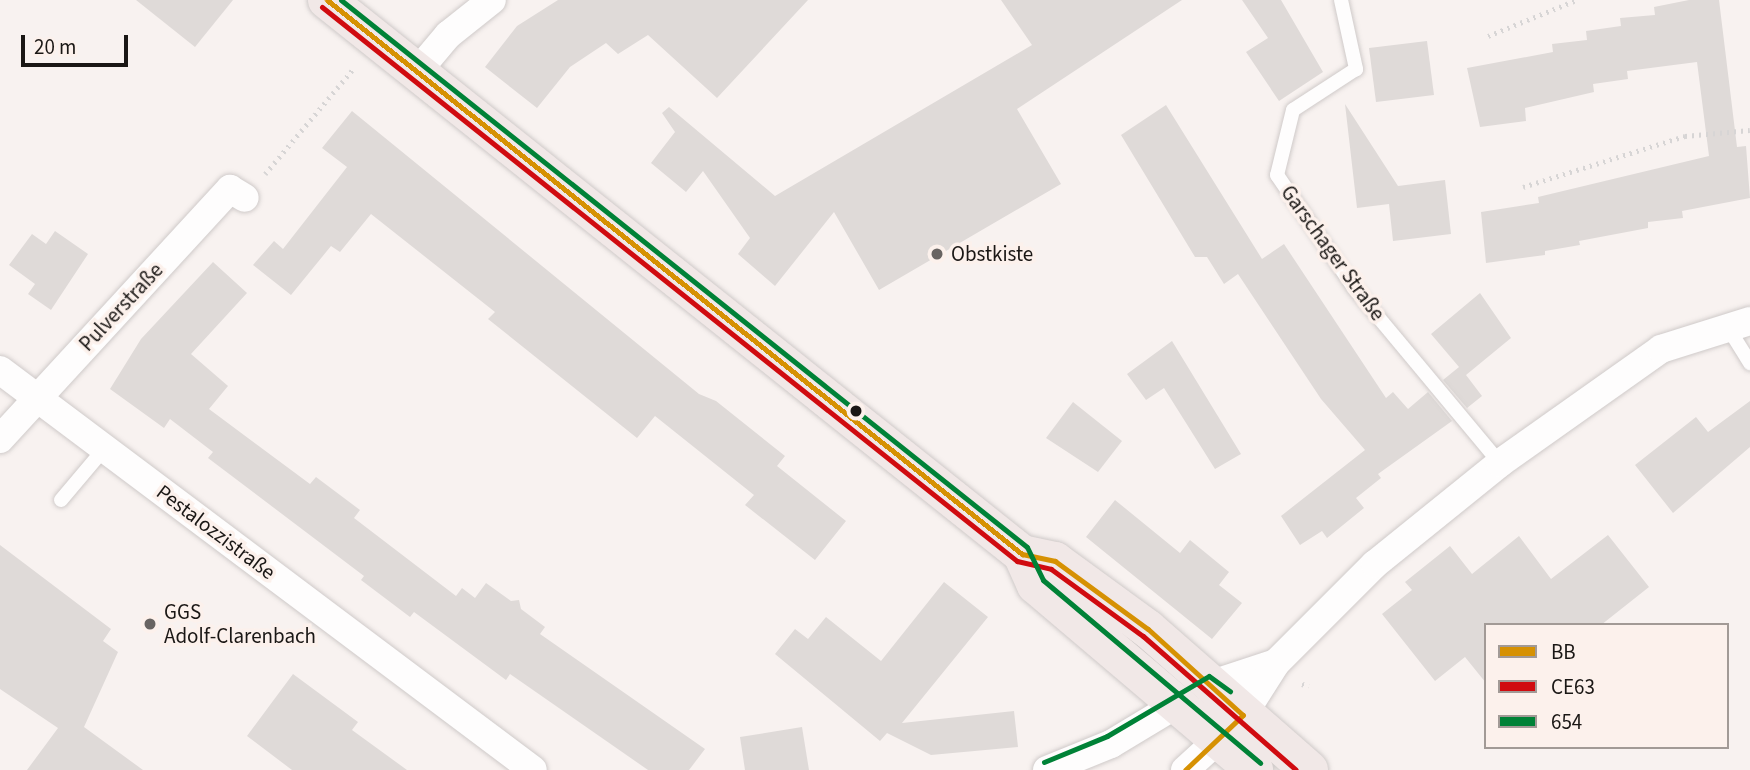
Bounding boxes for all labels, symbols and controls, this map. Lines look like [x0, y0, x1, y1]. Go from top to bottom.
scale bar [24, 21, 131, 65]
text: 20 m [34, 32, 76, 62]
street label: Garschager Straße [1275, 180, 1391, 326]
place label: Obstkiste [951, 241, 1033, 267]
marker: Obstkiste [929, 246, 945, 262]
street label: Pulverstraße [74, 258, 168, 356]
unlabelled marker [849, 404, 863, 418]
street label: Pestalozzistraße [152, 479, 280, 585]
place label: GGS Adolf-Clarenbach [164, 599, 316, 649]
marker: GGS Adolf-Clarenbach [142, 616, 158, 632]
legend [1484, 623, 1729, 749]
text: BB [1551, 637, 1576, 667]
text: CE63 [1551, 672, 1595, 702]
text: 654 [1551, 707, 1582, 737]

